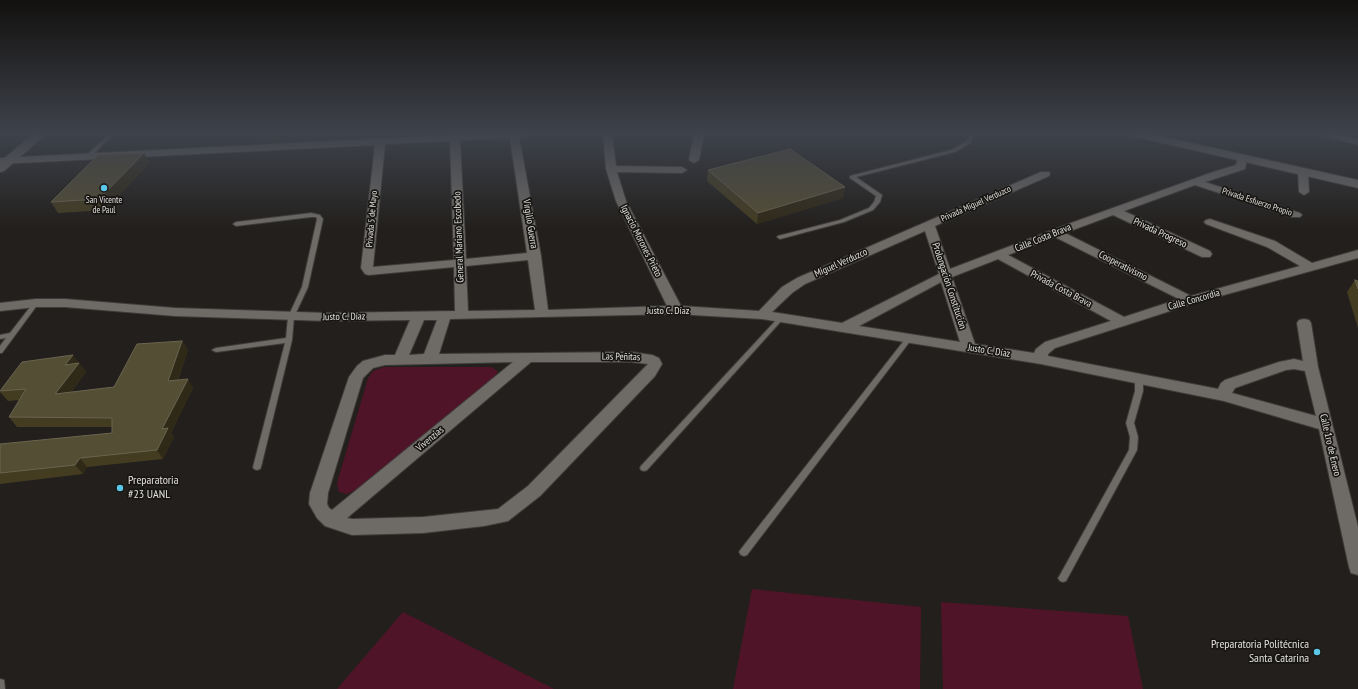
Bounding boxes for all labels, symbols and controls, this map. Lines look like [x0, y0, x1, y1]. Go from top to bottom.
marker: San Vicente de Paul [99, 183, 109, 193]
street label: Privada Miguel Verduzco [939, 184, 1013, 224]
street label: Privada Esfuerzo Propio [1221, 186, 1293, 218]
street label: Privada 5 de Mayo [364, 190, 380, 248]
street label: General Mariano Escobedo [451, 191, 467, 283]
place label: San Vicente de Paul [86, 195, 122, 216]
street label: Virgilio Guerra [520, 198, 540, 250]
street label: Ignacio Morones Prieto [618, 203, 664, 279]
street label: Privada Progreso [1131, 215, 1189, 251]
street label: Calle Costa Brava [1013, 221, 1073, 255]
street label: Prolongación Constitución [929, 241, 969, 331]
street label: Miguel Verduzco [813, 246, 869, 280]
street label: Cooperativismo [1097, 249, 1149, 283]
street label: Privada Costa Brava [1028, 268, 1094, 310]
street label: Calle Concordia [1167, 287, 1221, 313]
street label: Justo C. Díaz [647, 305, 689, 317]
street label: Justo C. Díaz [323, 311, 365, 323]
street label: Justo C. Díaz [967, 342, 1011, 360]
street label: Las Peñitas [602, 351, 640, 363]
street label: Calle 1ro de Enero [1317, 413, 1343, 477]
street label: Vivenzias [414, 424, 446, 454]
place label: Preparatoria #23 UANL [128, 474, 179, 502]
marker: Preparatoria #23 UANL [115, 483, 125, 493]
place label: Preparatoria Politécnica Santa Catarina [1211, 638, 1309, 666]
marker: Preparatoria Politécnica Santa Catarina [1312, 647, 1322, 657]

